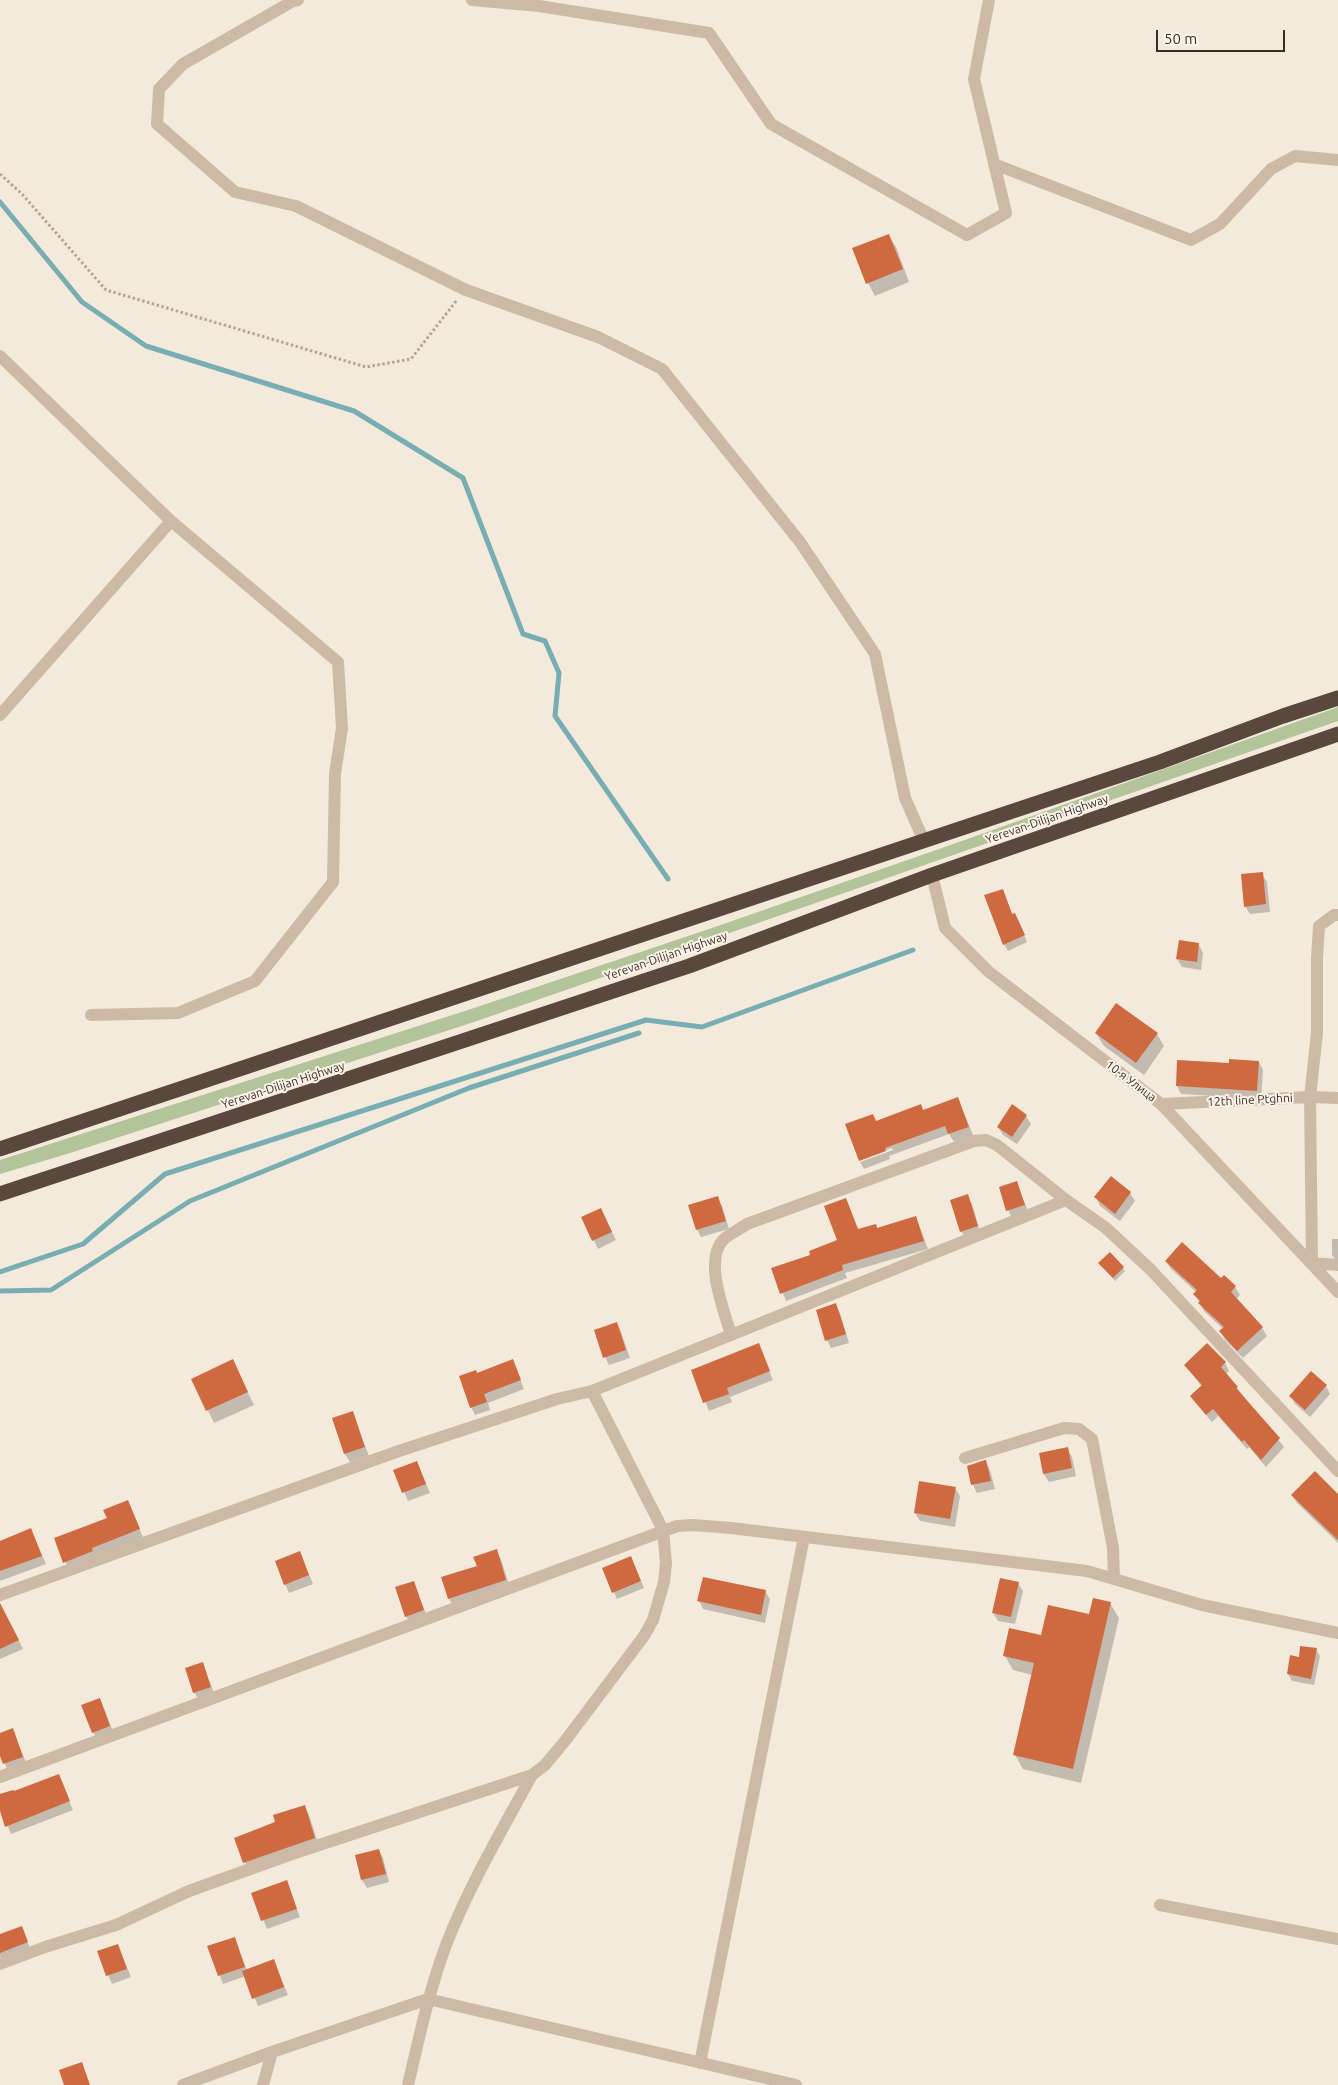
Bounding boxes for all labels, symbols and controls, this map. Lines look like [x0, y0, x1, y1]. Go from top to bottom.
scale bar [1158, 20, 1287, 52]
text: 50 m [1164, 30, 1197, 47]
street label: Yerevan-Dilijan Highway [984, 791, 1110, 847]
street label: Yerevan-Dilijan Highway [603, 928, 729, 984]
street label: 10-я Улица [1103, 1057, 1159, 1105]
street label: Yerevan-Dilijan Highway [219, 1058, 347, 1112]
street label: 12th line Ptghni [1207, 1091, 1293, 1109]

